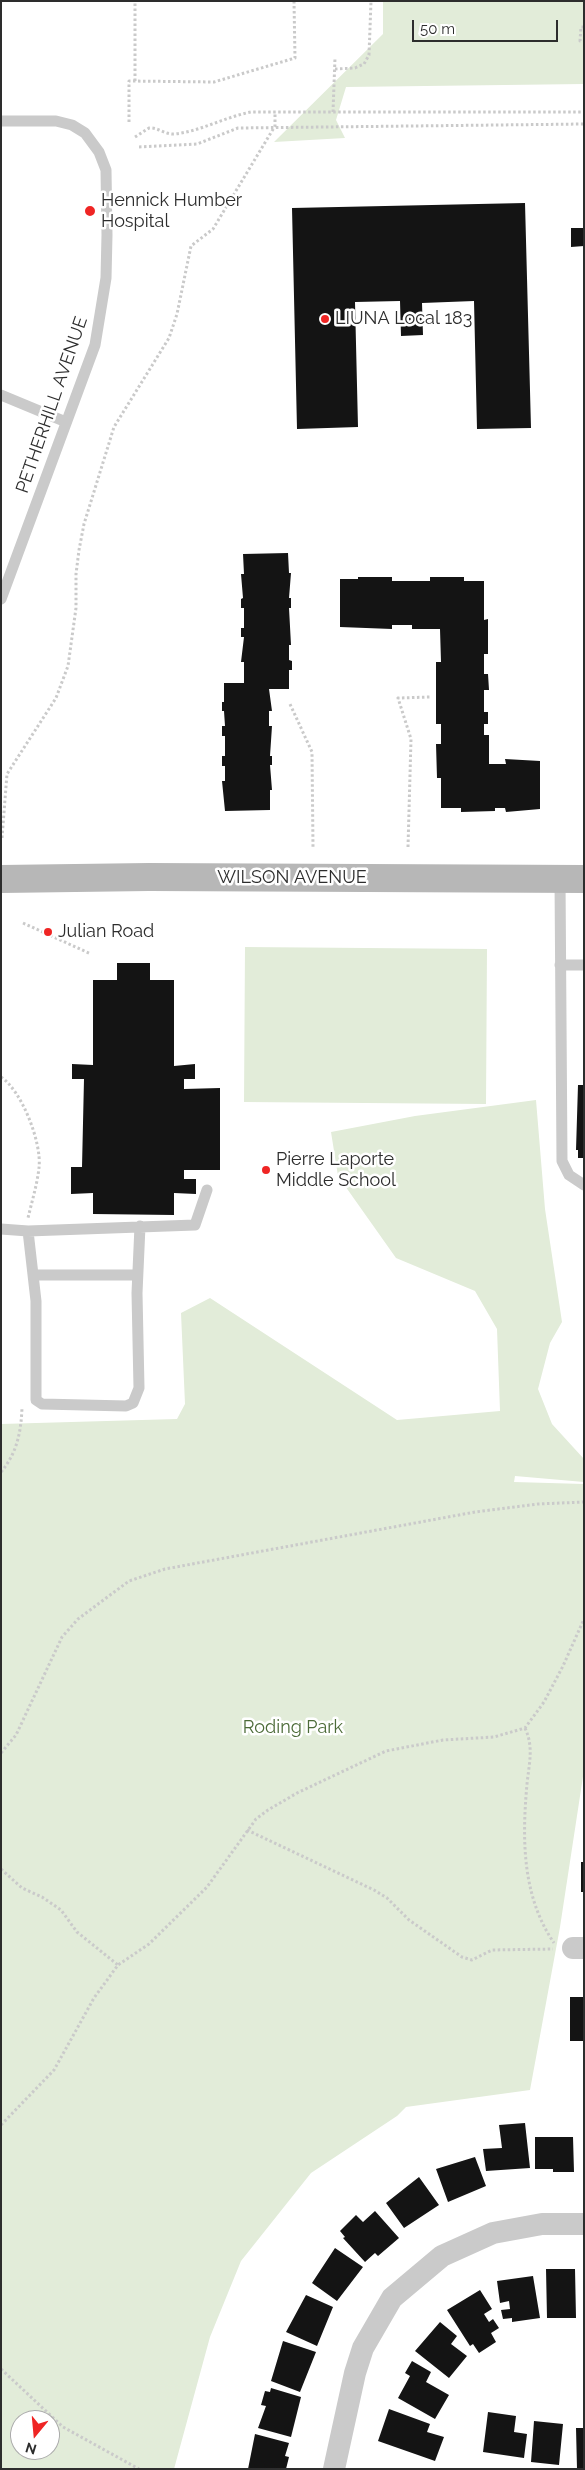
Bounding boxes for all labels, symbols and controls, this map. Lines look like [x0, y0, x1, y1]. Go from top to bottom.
scale bar [415, 10, 561, 42]
text: 50 m [420, 20, 455, 38]
place label: Hennick Humber Hospital [101, 190, 242, 232]
marker: Hennick Humber Hospital [83, 204, 97, 218]
place label: LIUNA Local 183 [335, 308, 472, 330]
marker: LIUNA Local 183 [319, 313, 331, 325]
street label: PETHERHILL AVENUE [12, 314, 92, 496]
street label: WILSON AVENUE [217, 867, 367, 889]
place label: Julian Road [58, 921, 154, 943]
marker: Julian Road [42, 926, 54, 938]
place label: Pierre Laporte Middle School [276, 1149, 396, 1192]
marker: Pierre Laporte Middle School [260, 1164, 272, 1176]
park label: Roding Park [243, 1717, 343, 1739]
north arrow [10, 2410, 60, 2460]
text: N [23, 2439, 38, 2458]

